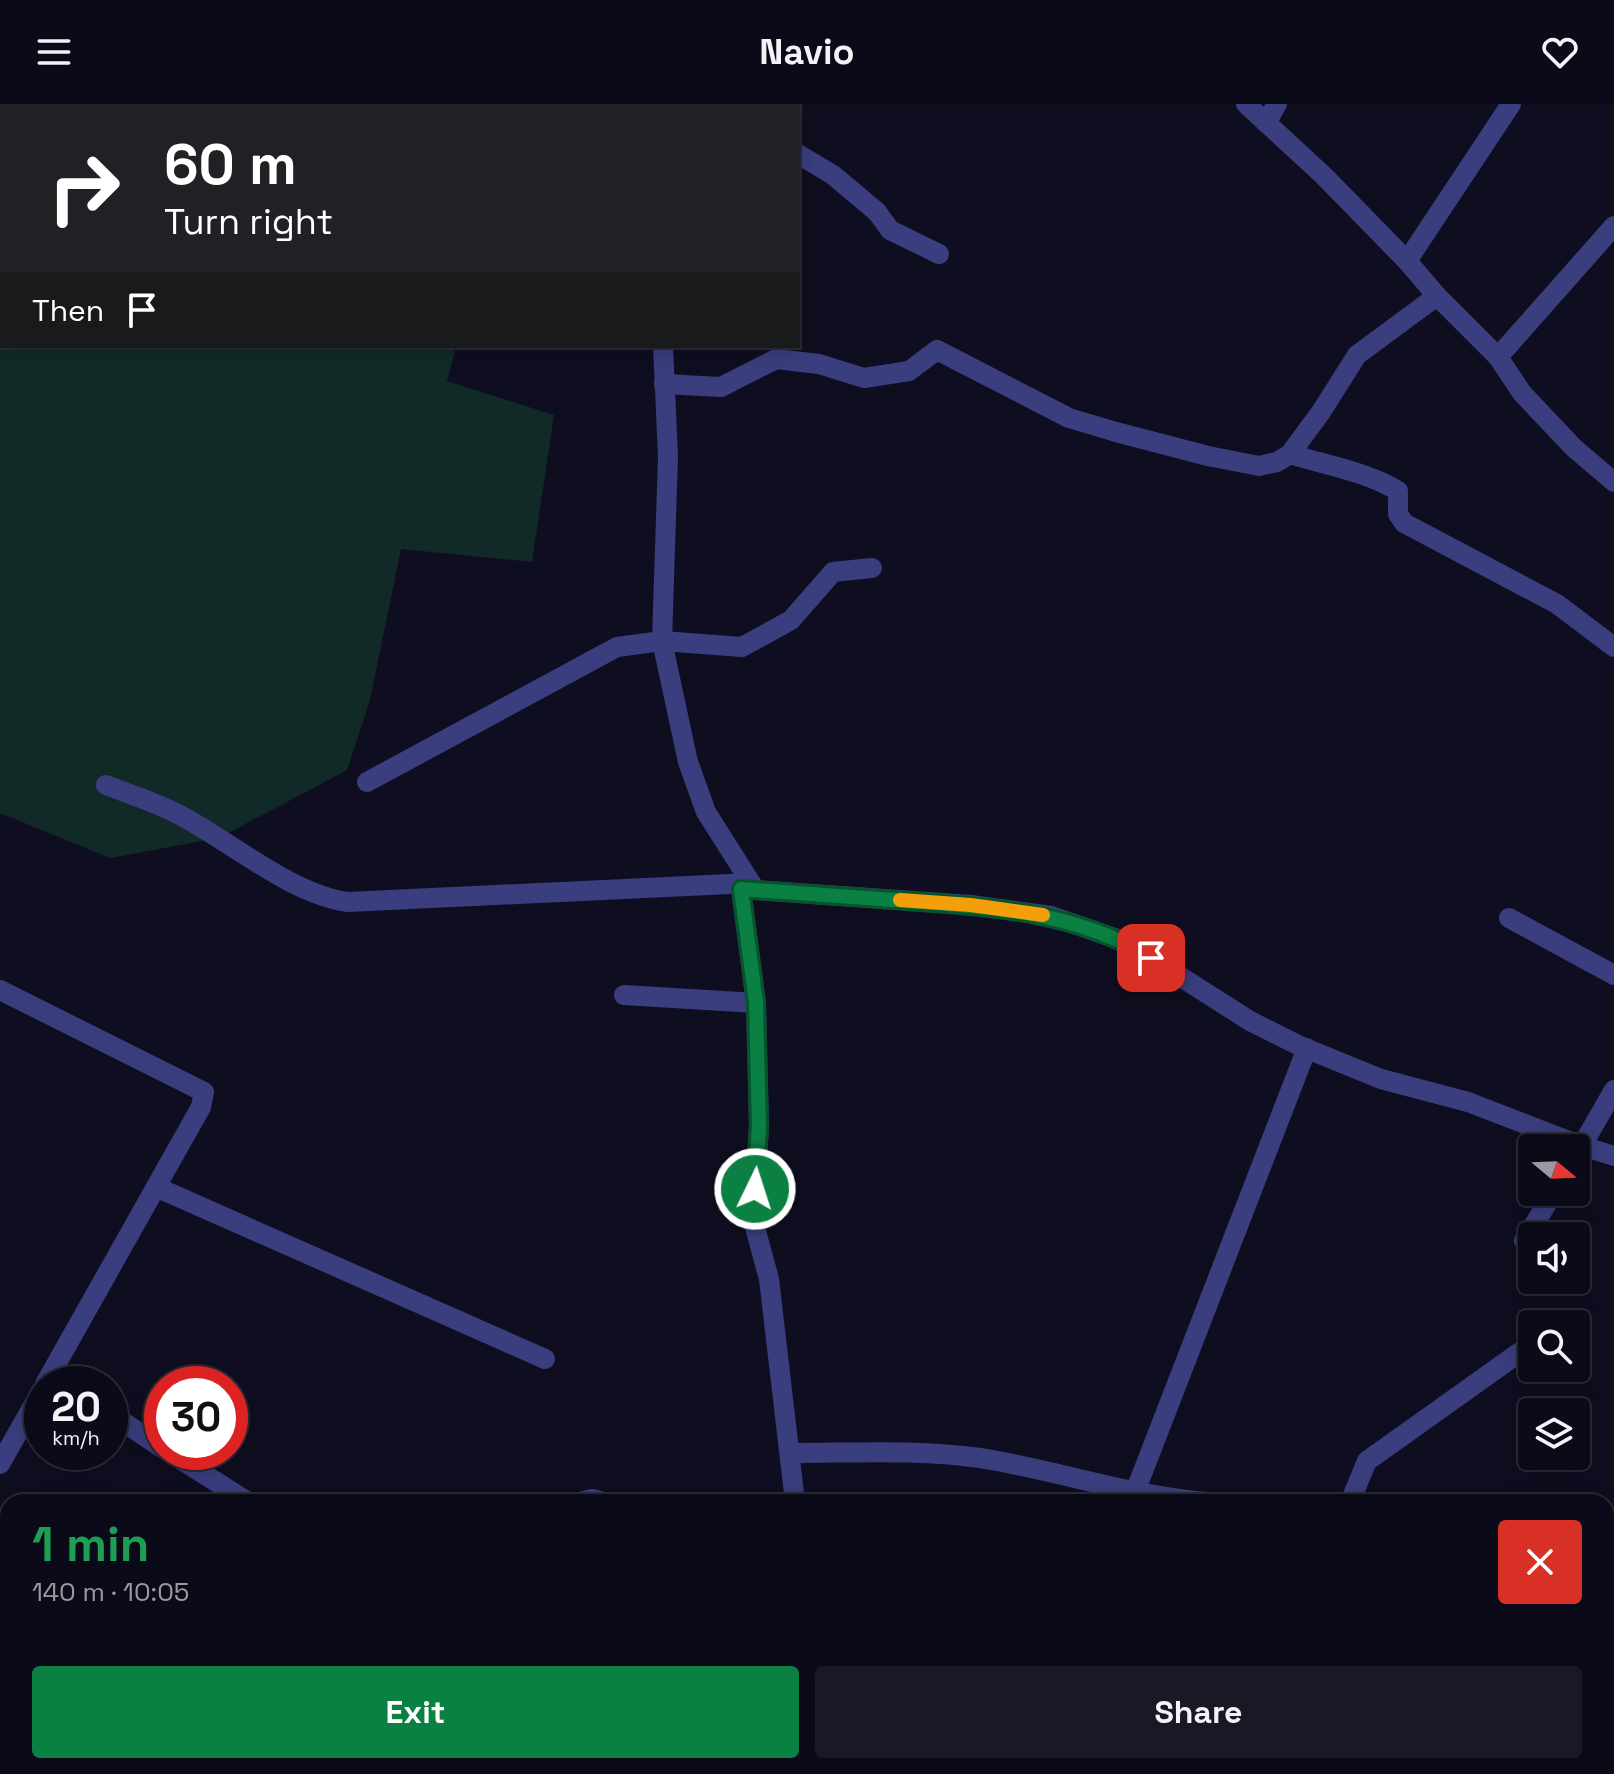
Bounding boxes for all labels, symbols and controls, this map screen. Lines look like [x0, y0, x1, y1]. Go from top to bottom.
text: Navio [759, 29, 855, 75]
icon: menu [32, 30, 76, 74]
icon: heart [1538, 30, 1582, 74]
text: 60 m [164, 129, 297, 200]
icon: right [32, 136, 136, 240]
text: Turn right [164, 199, 333, 245]
icon: arrive [120, 288, 164, 332]
text: Then [32, 291, 104, 330]
pin [1117, 924, 1185, 992]
icon: arrive [1129, 936, 1173, 980]
north arrow [1518, 1134, 1590, 1206]
map controls [1518, 1134, 1590, 1470]
position arrow [713, 1147, 797, 1231]
button: sound [1518, 1222, 1590, 1294]
button: search [1518, 1310, 1590, 1382]
speed limit sign: 30 [144, 1366, 248, 1470]
text: 20 [51, 1382, 101, 1433]
button: layers [1518, 1398, 1590, 1470]
text: km/h [52, 1425, 100, 1451]
text: 1 min [32, 1514, 149, 1575]
button: close [1498, 1520, 1582, 1604]
text: 140 m · 10:05 [32, 1575, 189, 1609]
button: Exit [32, 1666, 799, 1758]
button: Share [815, 1666, 1582, 1758]

